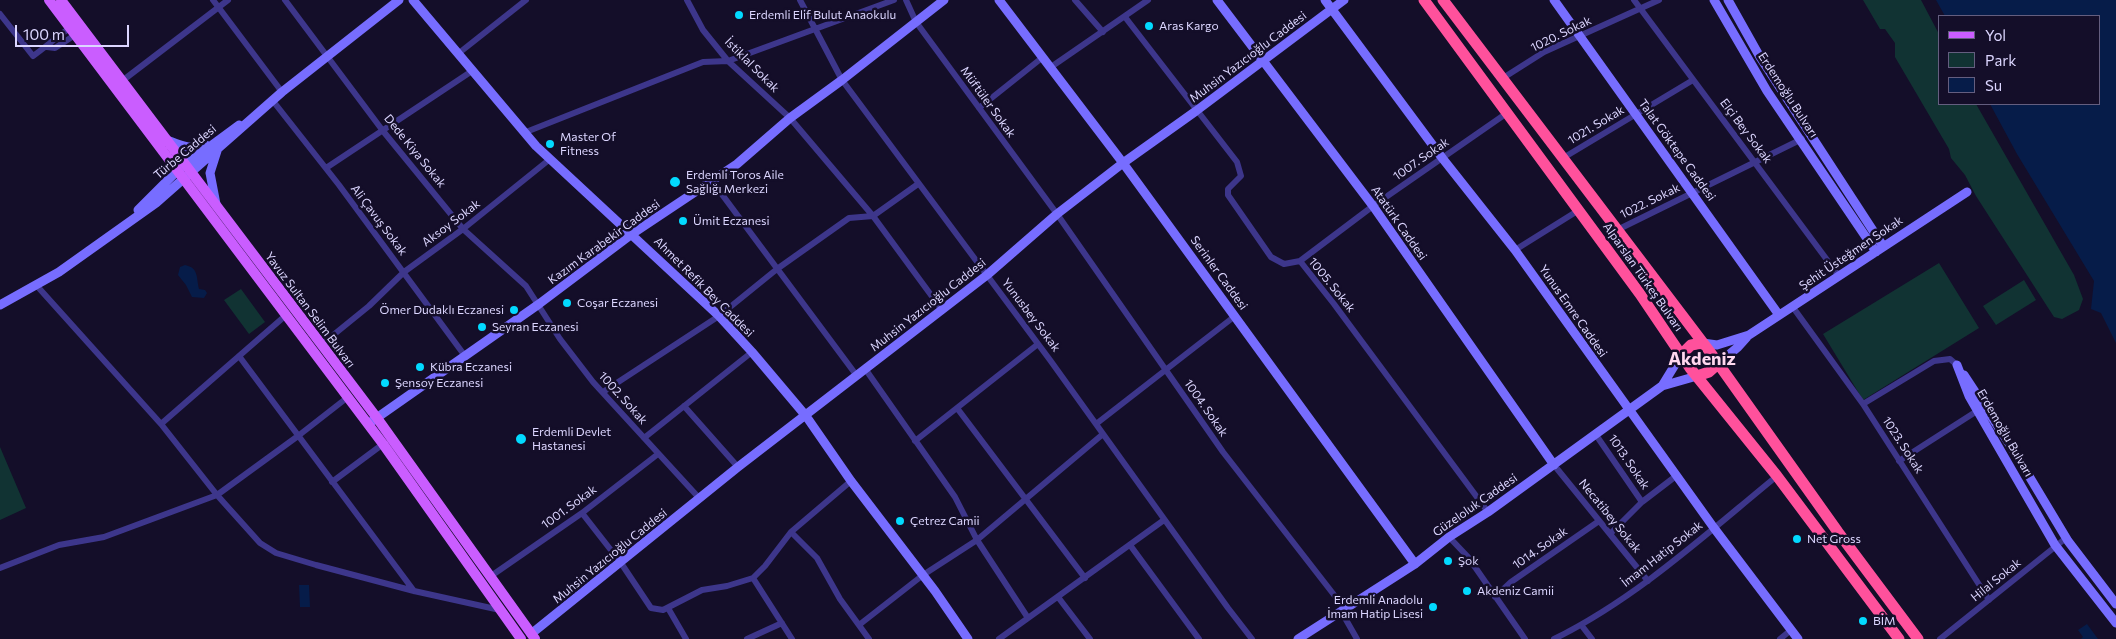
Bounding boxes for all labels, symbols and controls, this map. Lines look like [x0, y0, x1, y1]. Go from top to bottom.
place label: Erdemli Elif Bulut Anaokulu [749, 8, 896, 22]
street label: Muhsin Yazıcıoğlu Caddesi [1187, 8, 1309, 106]
marker: Erdemli Elif Bulut Anaokulu [733, 9, 745, 21]
street label: 1020. Sokak [1528, 13, 1594, 55]
scale bar [18, 15, 131, 47]
legend [1938, 15, 2101, 105]
place label: Aras Kargo [1159, 19, 1219, 33]
marker: Aras Kargo [1143, 20, 1155, 32]
text: 100 m [23, 25, 65, 43]
text: Yol [1985, 26, 2006, 44]
street label: İstiklal Sokak [722, 35, 782, 95]
street label: Erdemoğlu Bulvarı [1755, 50, 1821, 140]
text: Park [1985, 51, 2016, 69]
street label: Müftüler Sokak [957, 64, 1019, 140]
text: Su [1985, 76, 2002, 94]
street label: Talat Göktepe Caddesi [1635, 96, 1719, 204]
street label: Elçi Bey Sokak [1717, 96, 1775, 166]
street label: 1021. Sokak [1565, 103, 1627, 147]
street label: Dede Kiya Sokak [381, 111, 449, 191]
street label: Türbe Caddesi [151, 122, 219, 182]
place label: Master Of Fitness [560, 130, 616, 158]
street label: 1007. Sokak [1390, 134, 1452, 184]
marker: Master Of Fitness [544, 138, 556, 150]
place label: Erdemli Toros Aile Sağlığı Merkezi [686, 168, 784, 196]
marker: Erdemli Toros Aile Sağlığı Merkezi [668, 175, 682, 189]
street label: 1022. Sokak [1618, 180, 1682, 222]
street label: Ali Çavuş Sokak [348, 182, 410, 258]
street label: Atatürk Caddesi [1368, 183, 1430, 263]
street label: Aksoy Sokak [419, 196, 483, 250]
street label: Kazım Karabekir Caddesi [545, 197, 663, 287]
street label: Şehit Üsteğmen Sokak [1796, 213, 1906, 293]
place label: Ümit Eczanesi [693, 214, 770, 228]
marker: Ümit Eczanesi [677, 215, 689, 227]
street label: Alparslan Türkeş Bulvarı [1600, 220, 1686, 334]
street label: Serinler Caddesi [1187, 233, 1251, 313]
street label: Ahmet Refik Bey Caddesi [651, 234, 757, 340]
street label: Yavuz Sultan Selim Bulvarı [262, 249, 358, 371]
street label: Muhsin Yazıcıoğlu Caddesi [867, 255, 989, 355]
street label: 1005. Sokak [1306, 255, 1358, 315]
street label: Yunus Emre Caddesi [1536, 262, 1610, 360]
street label: Yunusbey Sokak [999, 275, 1063, 355]
place label: Coşar Eczanesi [577, 296, 658, 310]
marker: Coşar Eczanesi [561, 297, 573, 309]
place label: Ömer Dudaklı Eczanesi [380, 303, 504, 317]
marker: Ömer Dudaklı Eczanesi [508, 304, 520, 316]
place label: Seyran Eczanesi [492, 320, 579, 334]
marker: Seyran Eczanesi [476, 321, 488, 333]
district label: Akdeniz [1668, 348, 1736, 370]
place label: Kübra Eczanesi [430, 360, 512, 374]
marker: Kübra Eczanesi [414, 361, 426, 373]
street label: 1002. Sokak [596, 369, 650, 427]
place label: Şensoy Eczanesi [395, 376, 483, 390]
marker: Şensoy Eczanesi [379, 377, 391, 389]
street label: 1004. Sokak [1181, 377, 1231, 439]
street label: Erdemoğlu Bulvarı [1974, 387, 2036, 479]
street label: 1023. Sokak [1879, 414, 1927, 476]
place label: Erdemli Devlet Hastanesi [532, 425, 611, 453]
marker: Erdemli Devlet Hastanesi [514, 432, 528, 446]
street label: 1013. Sokak [1605, 432, 1653, 492]
street label: Güzeloluk Caddesi [1430, 470, 1520, 540]
street label: Necatibey Sokak [1576, 476, 1644, 556]
street label: 1001. Sokak [539, 482, 599, 532]
street label: Muhsin Yazıcıoğlu Caddesi [550, 506, 670, 606]
place label: Çetrez Camii [910, 514, 980, 528]
marker: Çetrez Camii [894, 515, 906, 527]
street label: İmam Hatip Sokak [1619, 518, 1705, 590]
street label: 1014. Sokak [1510, 524, 1570, 572]
place label: Net Gross [1807, 532, 1861, 546]
marker: Net Gross [1791, 533, 1803, 545]
place label: Şok [1458, 554, 1479, 568]
marker: Şok [1442, 555, 1454, 567]
street label: Hilal Sokak [1968, 555, 2024, 605]
place label: Akdeniz Camii [1477, 584, 1554, 598]
marker: Akdeniz Camii [1461, 585, 1473, 597]
place label: Erdemli Anadolu İmam Hatip Lisesi [1327, 593, 1423, 621]
marker: Erdemli Anadolu İmam Hatip Lisesi [1427, 601, 1439, 613]
place label: BİM [1873, 614, 1896, 628]
marker: BİM [1857, 615, 1869, 627]

